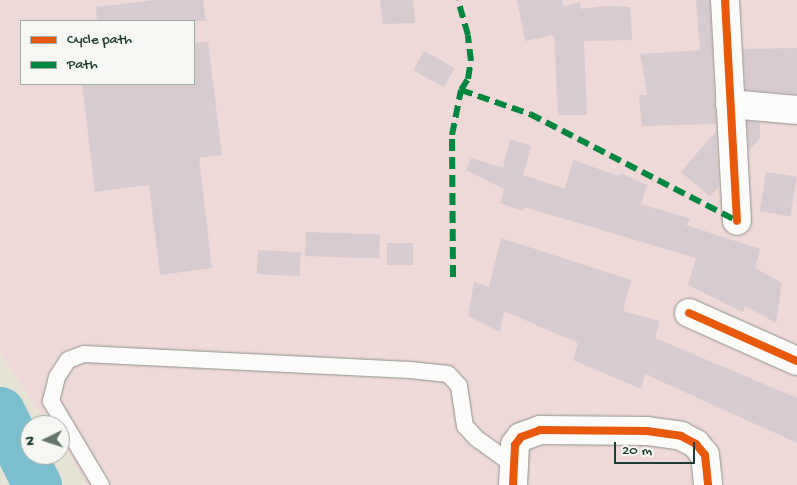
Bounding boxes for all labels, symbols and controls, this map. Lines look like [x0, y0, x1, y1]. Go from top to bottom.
legend [20, 20, 195, 85]
text: Cycle path [67, 31, 132, 49]
text: Path [67, 56, 98, 74]
north arrow [20, 415, 70, 465]
scale bar [617, 432, 698, 464]
text: N [22, 436, 39, 446]
text: 20 m [622, 442, 652, 460]

